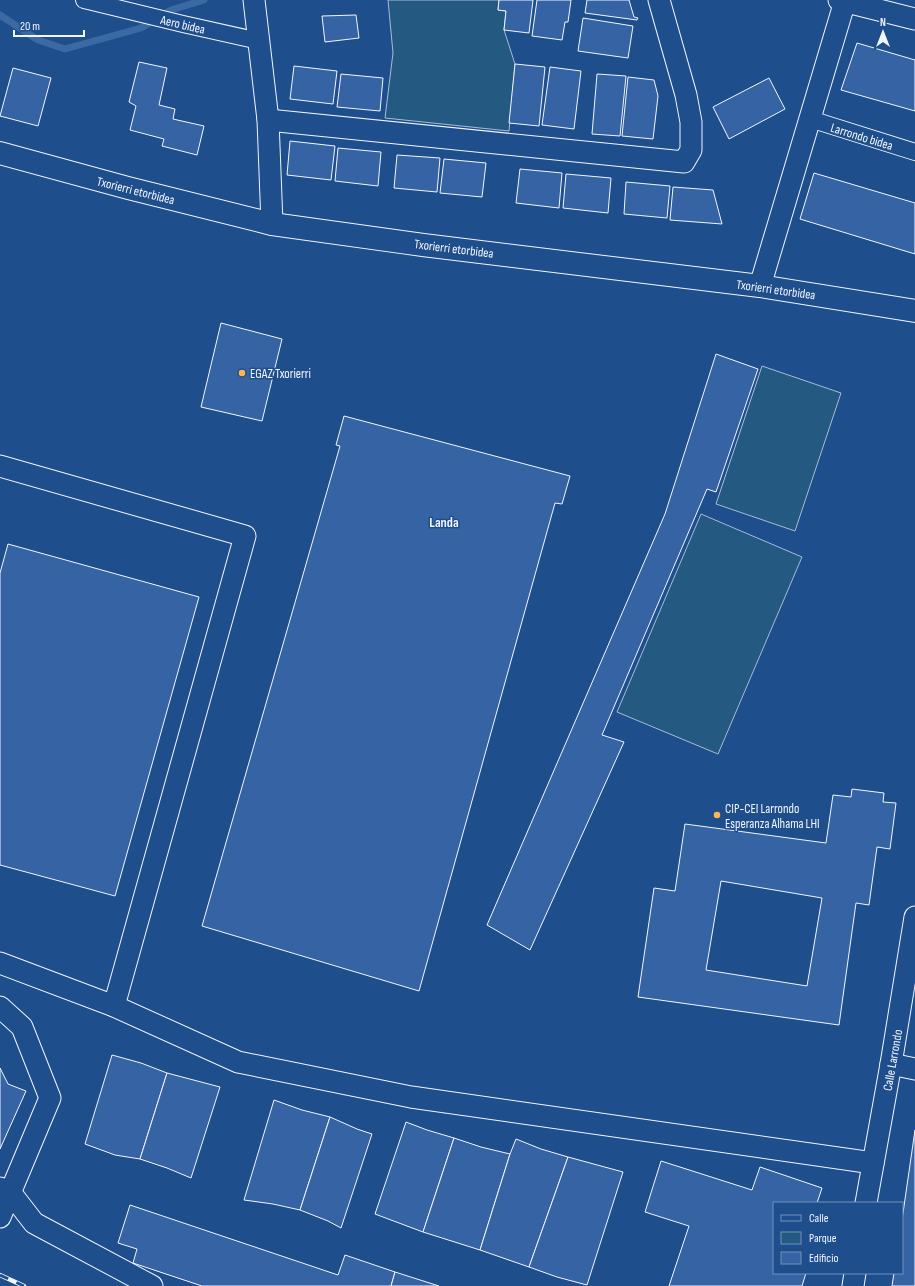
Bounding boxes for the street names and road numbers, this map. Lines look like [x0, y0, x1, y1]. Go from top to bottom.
street label: Aero bidea [158, 12, 207, 38]
street label: Larrondo bidea [829, 120, 895, 154]
street label: Txorierri etorbidea [95, 174, 176, 208]
street label: Txorierri etorbidea [413, 236, 494, 262]
street label: Txorierri etorbidea [735, 277, 816, 303]
street label: Calle Larrondo [880, 1028, 906, 1092]

